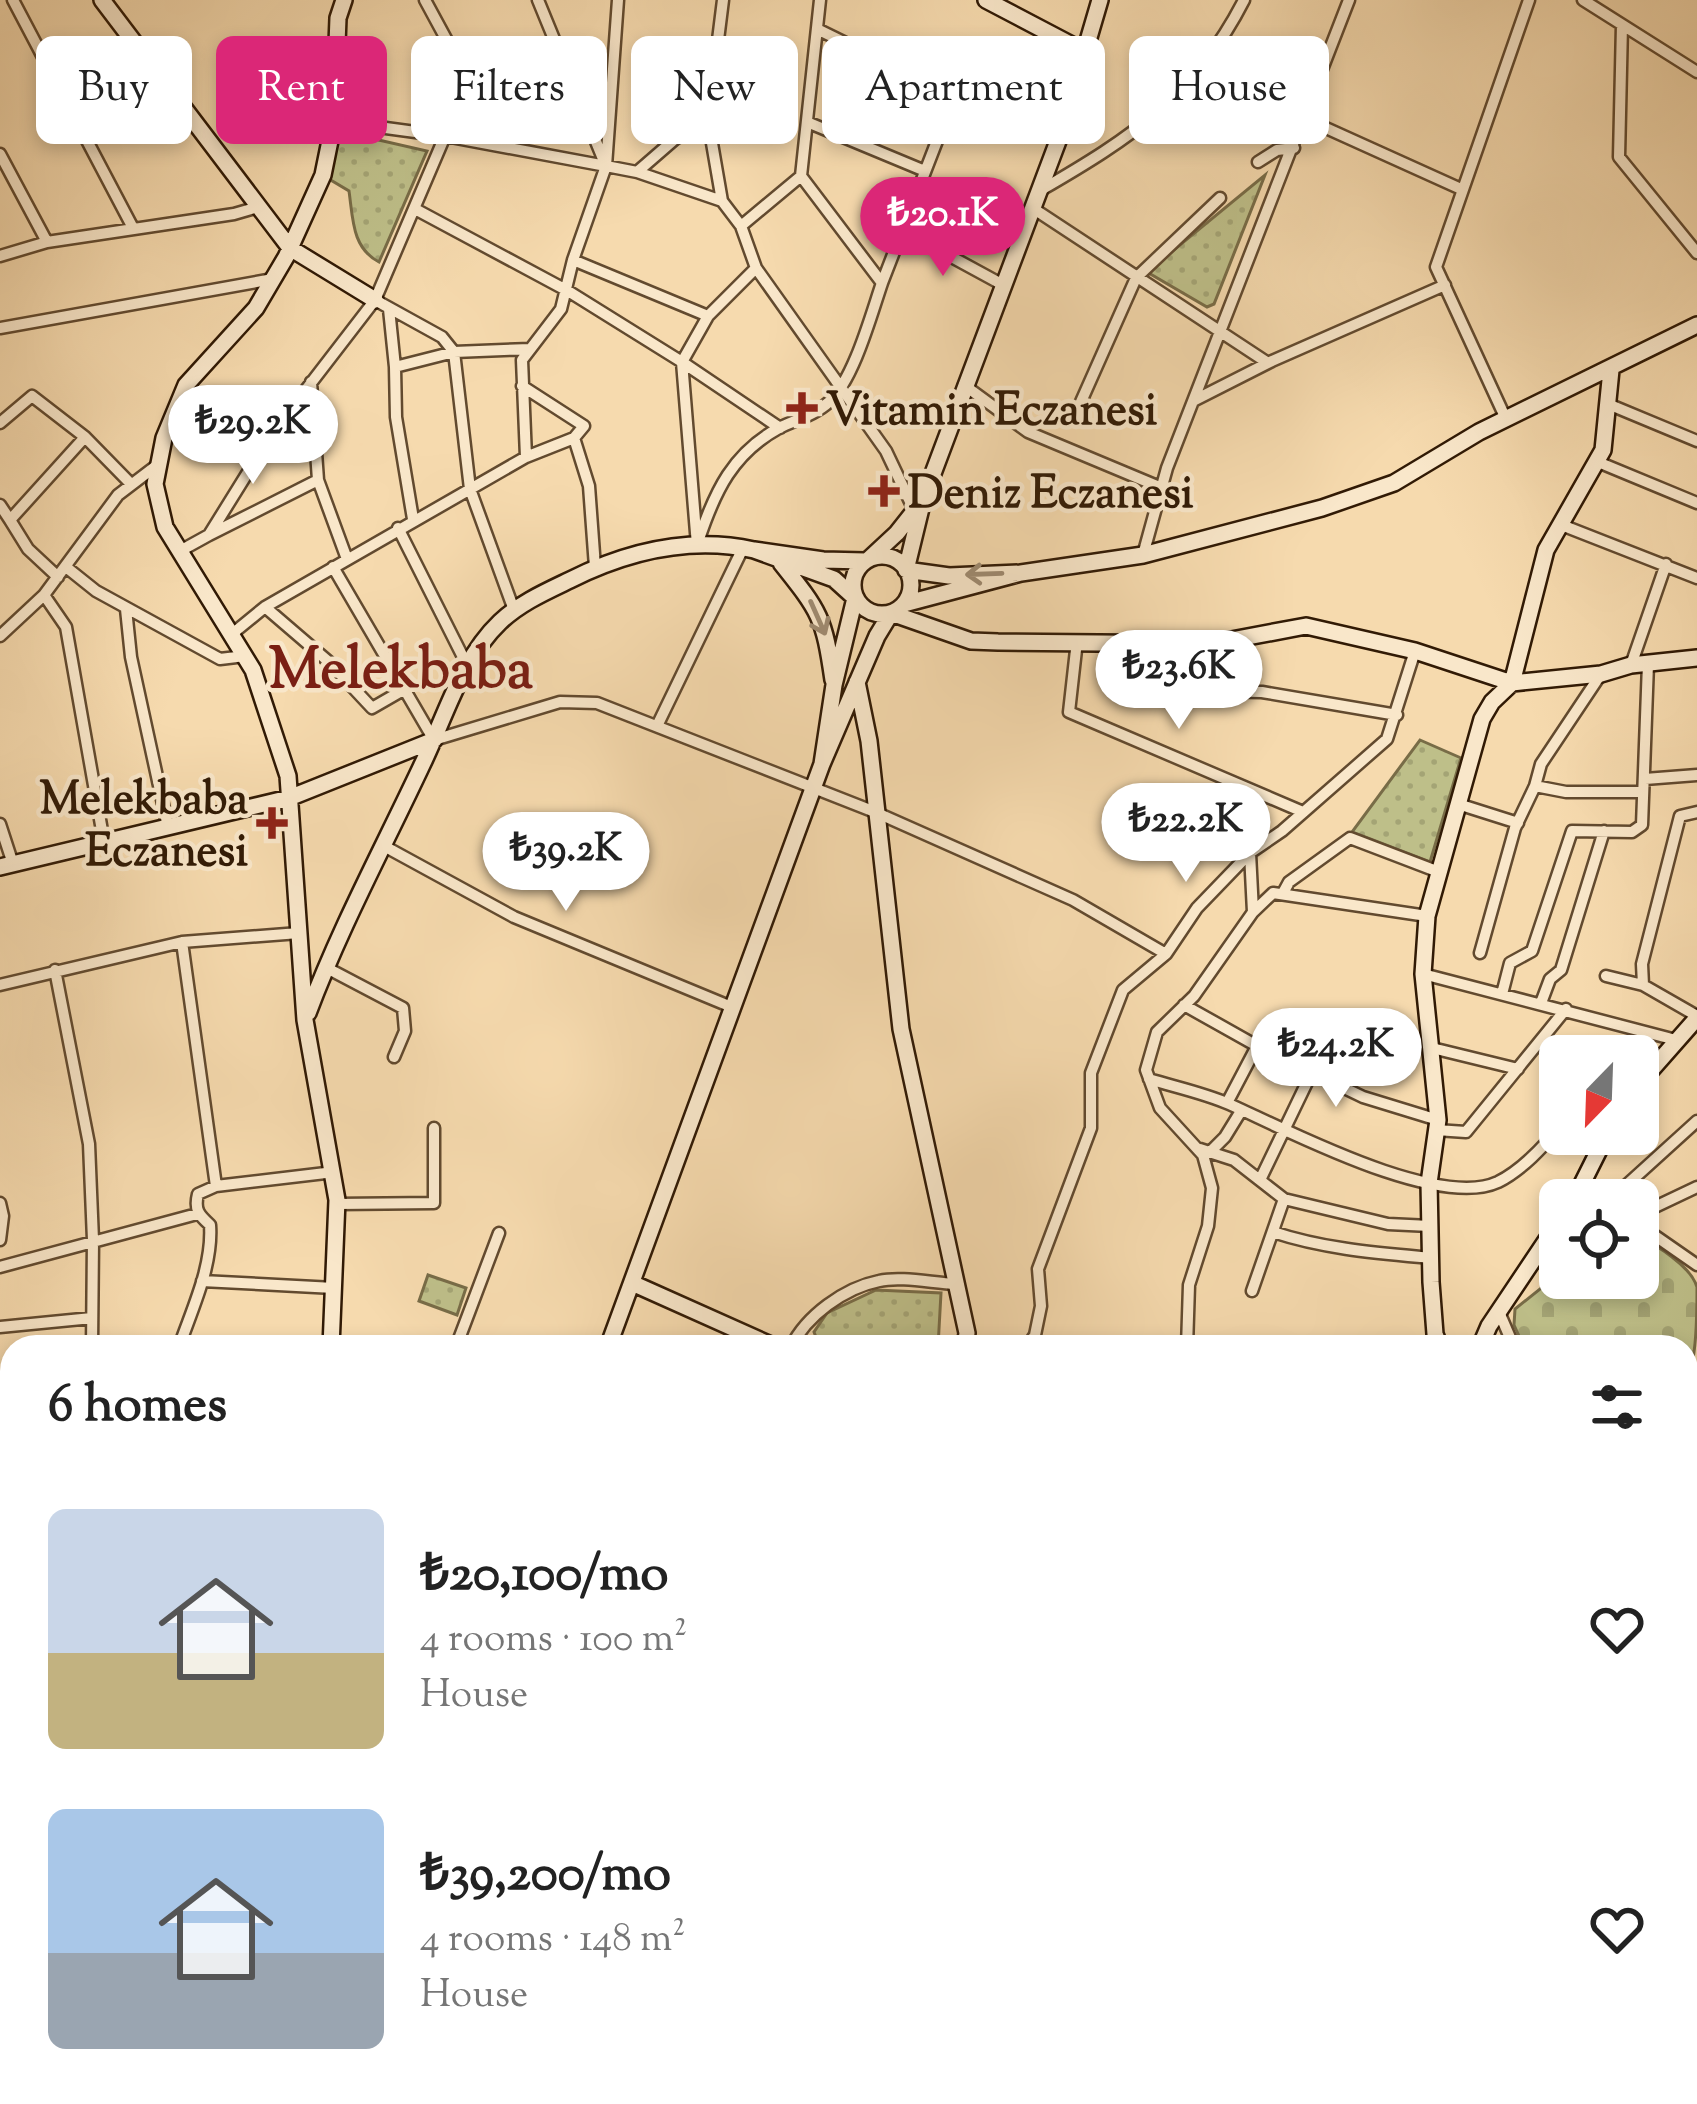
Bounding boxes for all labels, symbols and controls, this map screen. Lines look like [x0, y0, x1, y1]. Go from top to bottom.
chip: Buy [36, 36, 192, 144]
chip: Rent [216, 36, 387, 144]
chip: Filters [411, 36, 607, 144]
chip: New [631, 36, 798, 144]
chip: Apartment [822, 36, 1105, 144]
chip: House [1129, 36, 1329, 144]
pin: ₺20.1K [845, 177, 1041, 279]
text: ₺20.1K [887, 188, 999, 244]
place label: Vitamin Eczanesi [826, 381, 1158, 446]
pin: ₺29.2K [155, 385, 351, 487]
marker: Vitamin Eczanesi [789, 395, 815, 421]
text: ₺29.2K [195, 396, 311, 452]
place label: Deniz Eczanesi [908, 464, 1194, 529]
marker: Deniz Eczanesi [871, 478, 897, 504]
one-way arrow [965, 563, 1004, 586]
one-way arrow [809, 599, 831, 635]
pin: ₺23.6K [1081, 630, 1277, 732]
district label: Melekbaba [269, 632, 534, 714]
text: ₺23.6K [1123, 641, 1235, 697]
place label: Melekbaba Eczanesi [39, 770, 248, 887]
pin: ₺22.2K [1088, 783, 1284, 885]
text: ₺22.2K [1128, 794, 1244, 850]
marker: Melekbaba Eczanesi [259, 810, 285, 836]
pin: ₺39.2K [468, 812, 664, 914]
text: ₺39.2K [510, 823, 622, 879]
pin: ₺24.2K [1238, 1008, 1434, 1110]
text: ₺24.2K [1278, 1019, 1394, 1075]
north arrow [1539, 1035, 1659, 1155]
map controls [1539, 1035, 1659, 1299]
button: locate [1539, 1179, 1659, 1299]
text: 6 homes [48, 1371, 227, 1444]
icon: filters [1584, 1374, 1650, 1440]
text: ₺20,100/mo [420, 1540, 668, 1613]
icon: home [144, 1557, 288, 1701]
icon: heart [1584, 1596, 1650, 1662]
text: 4 rooms · 100 m² [420, 1613, 687, 1669]
text: House [420, 1669, 528, 1725]
text: ₺39,200/mo [420, 1840, 671, 1913]
icon: home [144, 1857, 288, 2001]
icon: heart [1584, 1896, 1650, 1962]
text: 4 rooms · 148 m² [420, 1913, 685, 1969]
text: House [420, 1969, 528, 2025]

